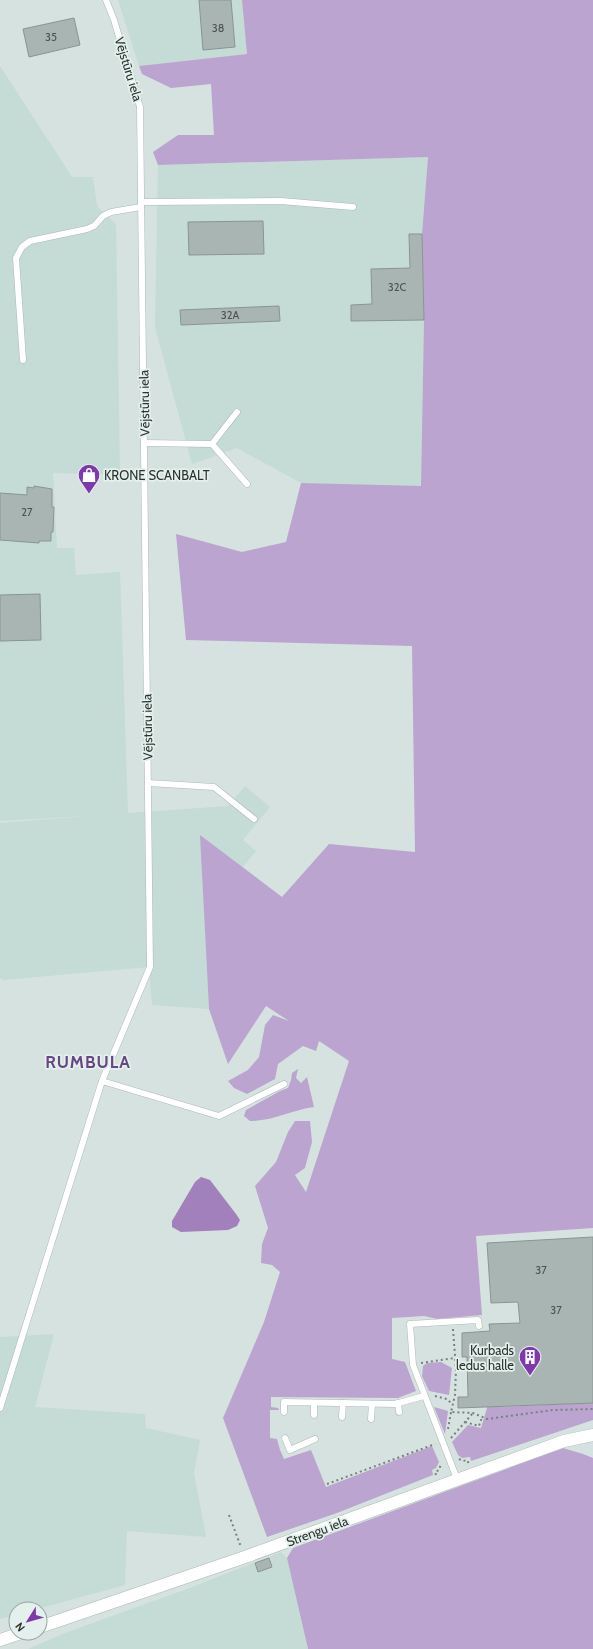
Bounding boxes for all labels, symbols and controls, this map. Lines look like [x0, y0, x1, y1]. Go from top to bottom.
house number: 38 [212, 21, 224, 35]
house number: 35 [45, 30, 57, 44]
street label: Vējstūru iela [111, 35, 147, 104]
house number: 32C [388, 280, 406, 294]
house number: 32A [221, 308, 239, 322]
street label: Vējstūru iela [135, 369, 154, 436]
shop icon: KRONE SCANBALT [76, 462, 102, 495]
place label: KRONE SCANBALT [104, 467, 210, 483]
house number: 27 [21, 505, 33, 519]
street label: Vējstūru iela [138, 693, 157, 760]
district label: RUMBULA [45, 1052, 131, 1072]
house number: 37 [535, 1263, 547, 1277]
house number: 37 [550, 1303, 562, 1317]
place label: Kurbads ledus halle [456, 1342, 515, 1373]
building icon: Kurbads ledus halle [517, 1344, 543, 1377]
street label: Strengu iela [284, 1512, 351, 1550]
north arrow [8, 1601, 48, 1641]
text: N [12, 1620, 28, 1634]

